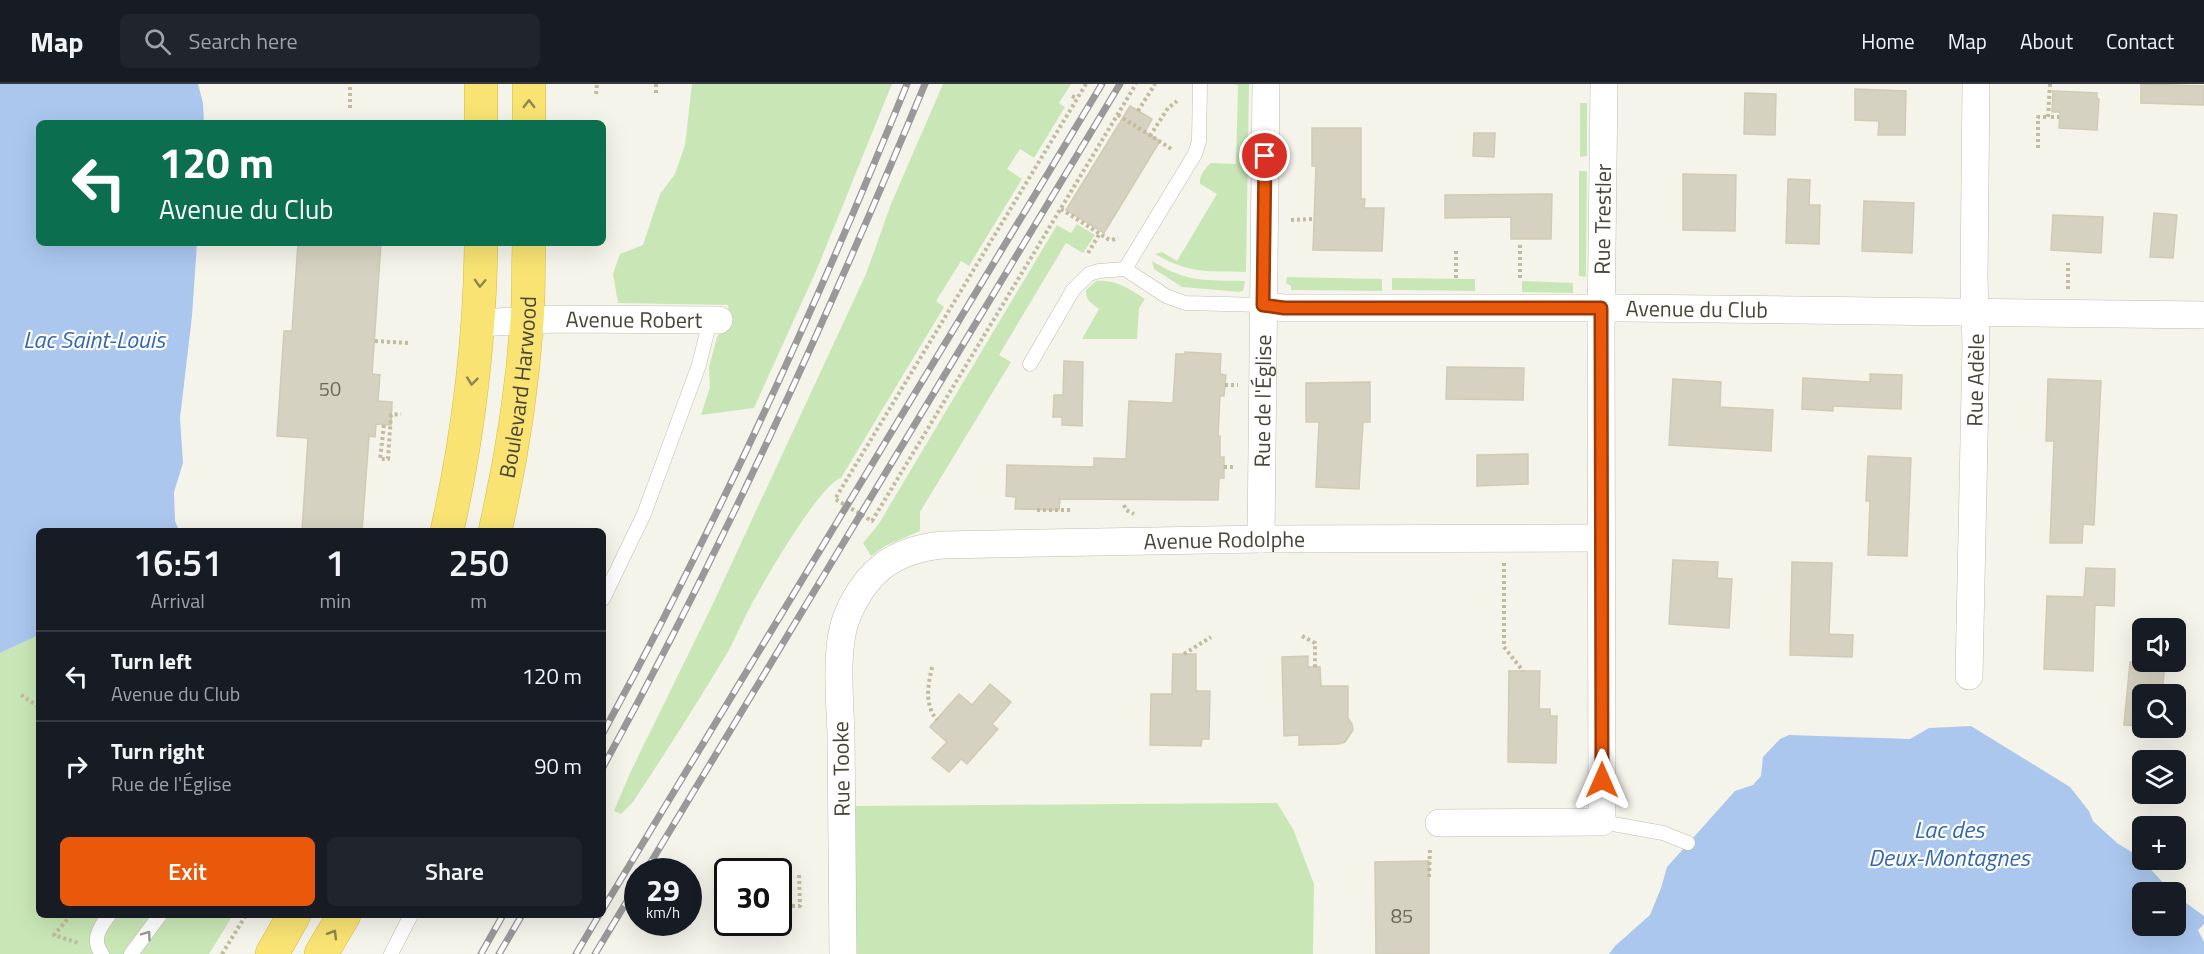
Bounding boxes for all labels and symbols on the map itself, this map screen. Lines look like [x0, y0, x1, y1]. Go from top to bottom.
one-way arrow [523, 99, 535, 108]
pin [1239, 130, 1290, 181]
street label: Rue Trestler [1585, 163, 1620, 275]
one-way arrow [473, 278, 486, 287]
street label: Avenue du Club [1625, 291, 1768, 327]
street label: Boulevard Harwood [490, 296, 545, 481]
street label: Avenue Robert [565, 302, 703, 337]
water label: Lac Saint-Louis [23, 321, 167, 357]
street label: Rue Adèle [1957, 333, 1993, 427]
street label: Rue de l'Église [1245, 334, 1280, 468]
house number: 50 [319, 373, 341, 404]
one-way arrow [466, 376, 479, 386]
street label: Avenue Rodolphe [1143, 522, 1305, 558]
street label: Rue Tooke [823, 721, 859, 817]
position arrow [1570, 748, 1634, 812]
water label: Lac des Deux-Montagnes [1868, 811, 2031, 875]
speed limit sign: 30 [714, 858, 792, 936]
house number: 85 [1391, 900, 1413, 931]
one-way arrow [325, 930, 337, 941]
one-way arrow [139, 931, 150, 942]

